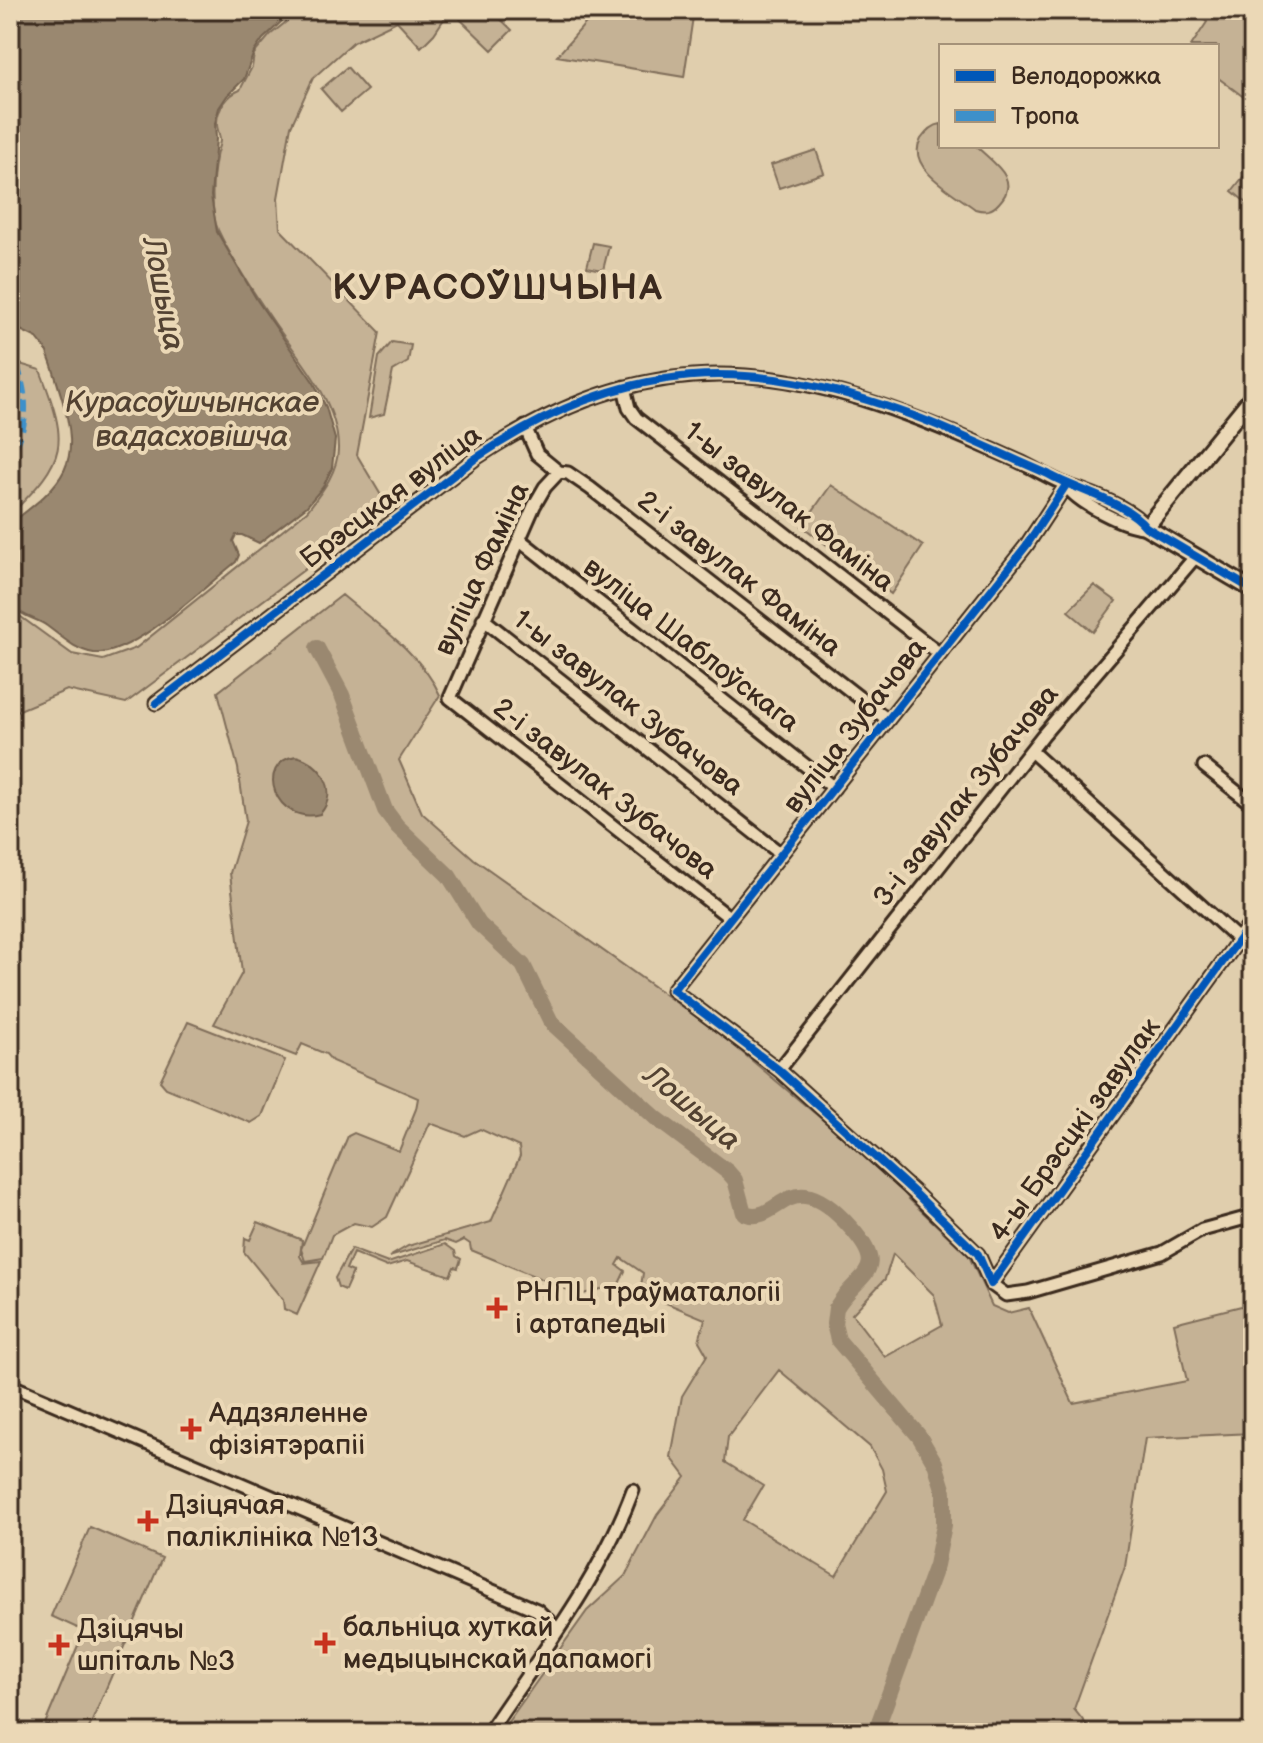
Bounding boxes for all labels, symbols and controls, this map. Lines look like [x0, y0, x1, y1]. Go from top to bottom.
legend [939, 44, 1219, 148]
text: Велодорожка [1011, 62, 1161, 91]
text: Тропа [1011, 102, 1079, 131]
water label: Лошыца [134, 232, 192, 354]
district label: КУРАСОЎШЧЫНА [332, 267, 664, 310]
water label: Курасоўшчынскае вадасховішча [65, 385, 320, 455]
street label: 1-ы завулак Фаміна [677, 415, 901, 599]
street label: Брэсцкая вуліца [294, 418, 488, 576]
street label: вуліца Фаміна [428, 477, 537, 661]
street label: 2-і завулак Фаміна [630, 484, 848, 664]
street label: вуліца Шаблоўскага [576, 550, 806, 740]
street label: 1-ы завулак Зубачова [506, 603, 750, 803]
street label: вуліца Зубачова [777, 632, 934, 820]
street label: 3-і завулак Зубачова [866, 678, 1066, 914]
street label: 2-і завулак Зубачова [486, 691, 724, 887]
street label: 4-ы Брэсцкі завулак [983, 1011, 1168, 1249]
water label: Лошыца [635, 1056, 748, 1159]
place label: РНПЦ траўматалогіі і артапедыі [515, 1276, 781, 1341]
marker: РНПЦ траўматалогіі і артапедыі [486, 1297, 508, 1319]
place label: Аддзяленне фізіятэрапіі [208, 1397, 368, 1462]
marker: Аддзяленне фізіятэрапіі [180, 1418, 202, 1440]
place label: Дзіцячая паліклініка №13 [166, 1489, 379, 1554]
marker: Дзіцячая паліклініка №13 [137, 1510, 159, 1532]
place label: бальніца хуткай медыцынскай дапамогі [343, 1611, 652, 1676]
place label: Дзіцячы шпіталь №3 [77, 1613, 235, 1678]
marker: бальніца хуткай медыцынскай дапамогі [314, 1632, 336, 1654]
marker: Дзіцячы шпіталь №3 [48, 1634, 70, 1656]

